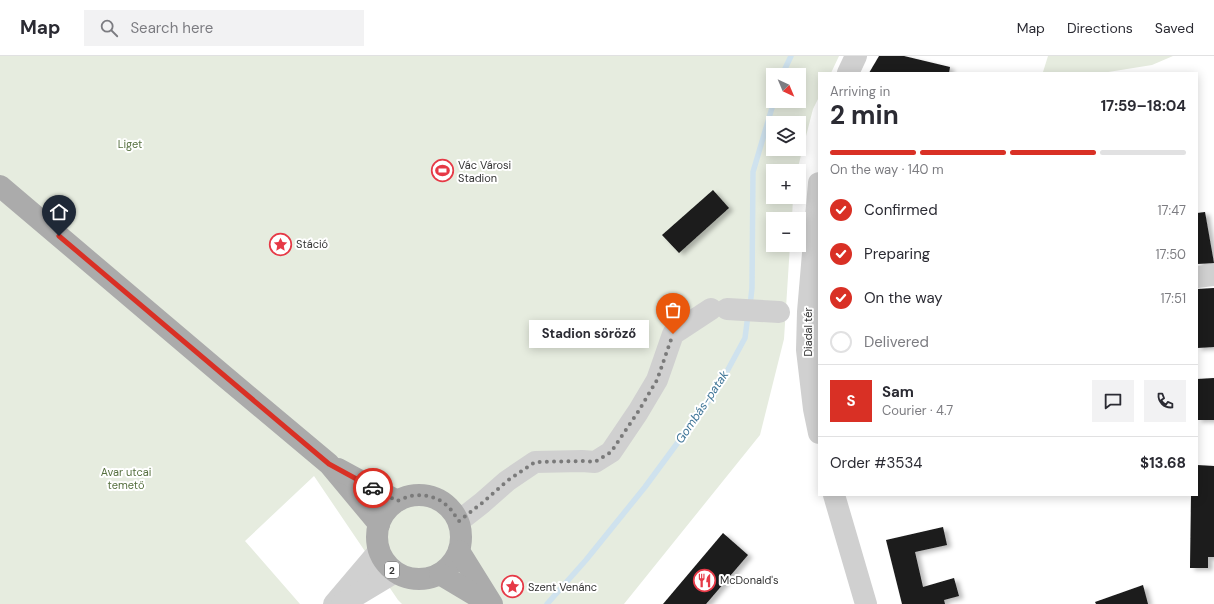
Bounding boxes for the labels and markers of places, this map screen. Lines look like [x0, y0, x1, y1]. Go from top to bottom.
sports icon: Vác Városi Stadion [430, 158, 456, 184]
place label: Vác Városi Stadion [458, 158, 511, 185]
pin [42, 195, 76, 236]
place icon: Stáció [267, 231, 293, 257]
place label: Stáció [296, 237, 328, 251]
pin [656, 293, 690, 334]
callout: Stadion söröző [529, 320, 649, 348]
restaurant icon: McDonald's [692, 567, 718, 593]
place label: McDonald's [720, 573, 779, 587]
place icon: Szent Venánc [500, 574, 526, 600]
place label: Szent Venánc [528, 580, 597, 594]

